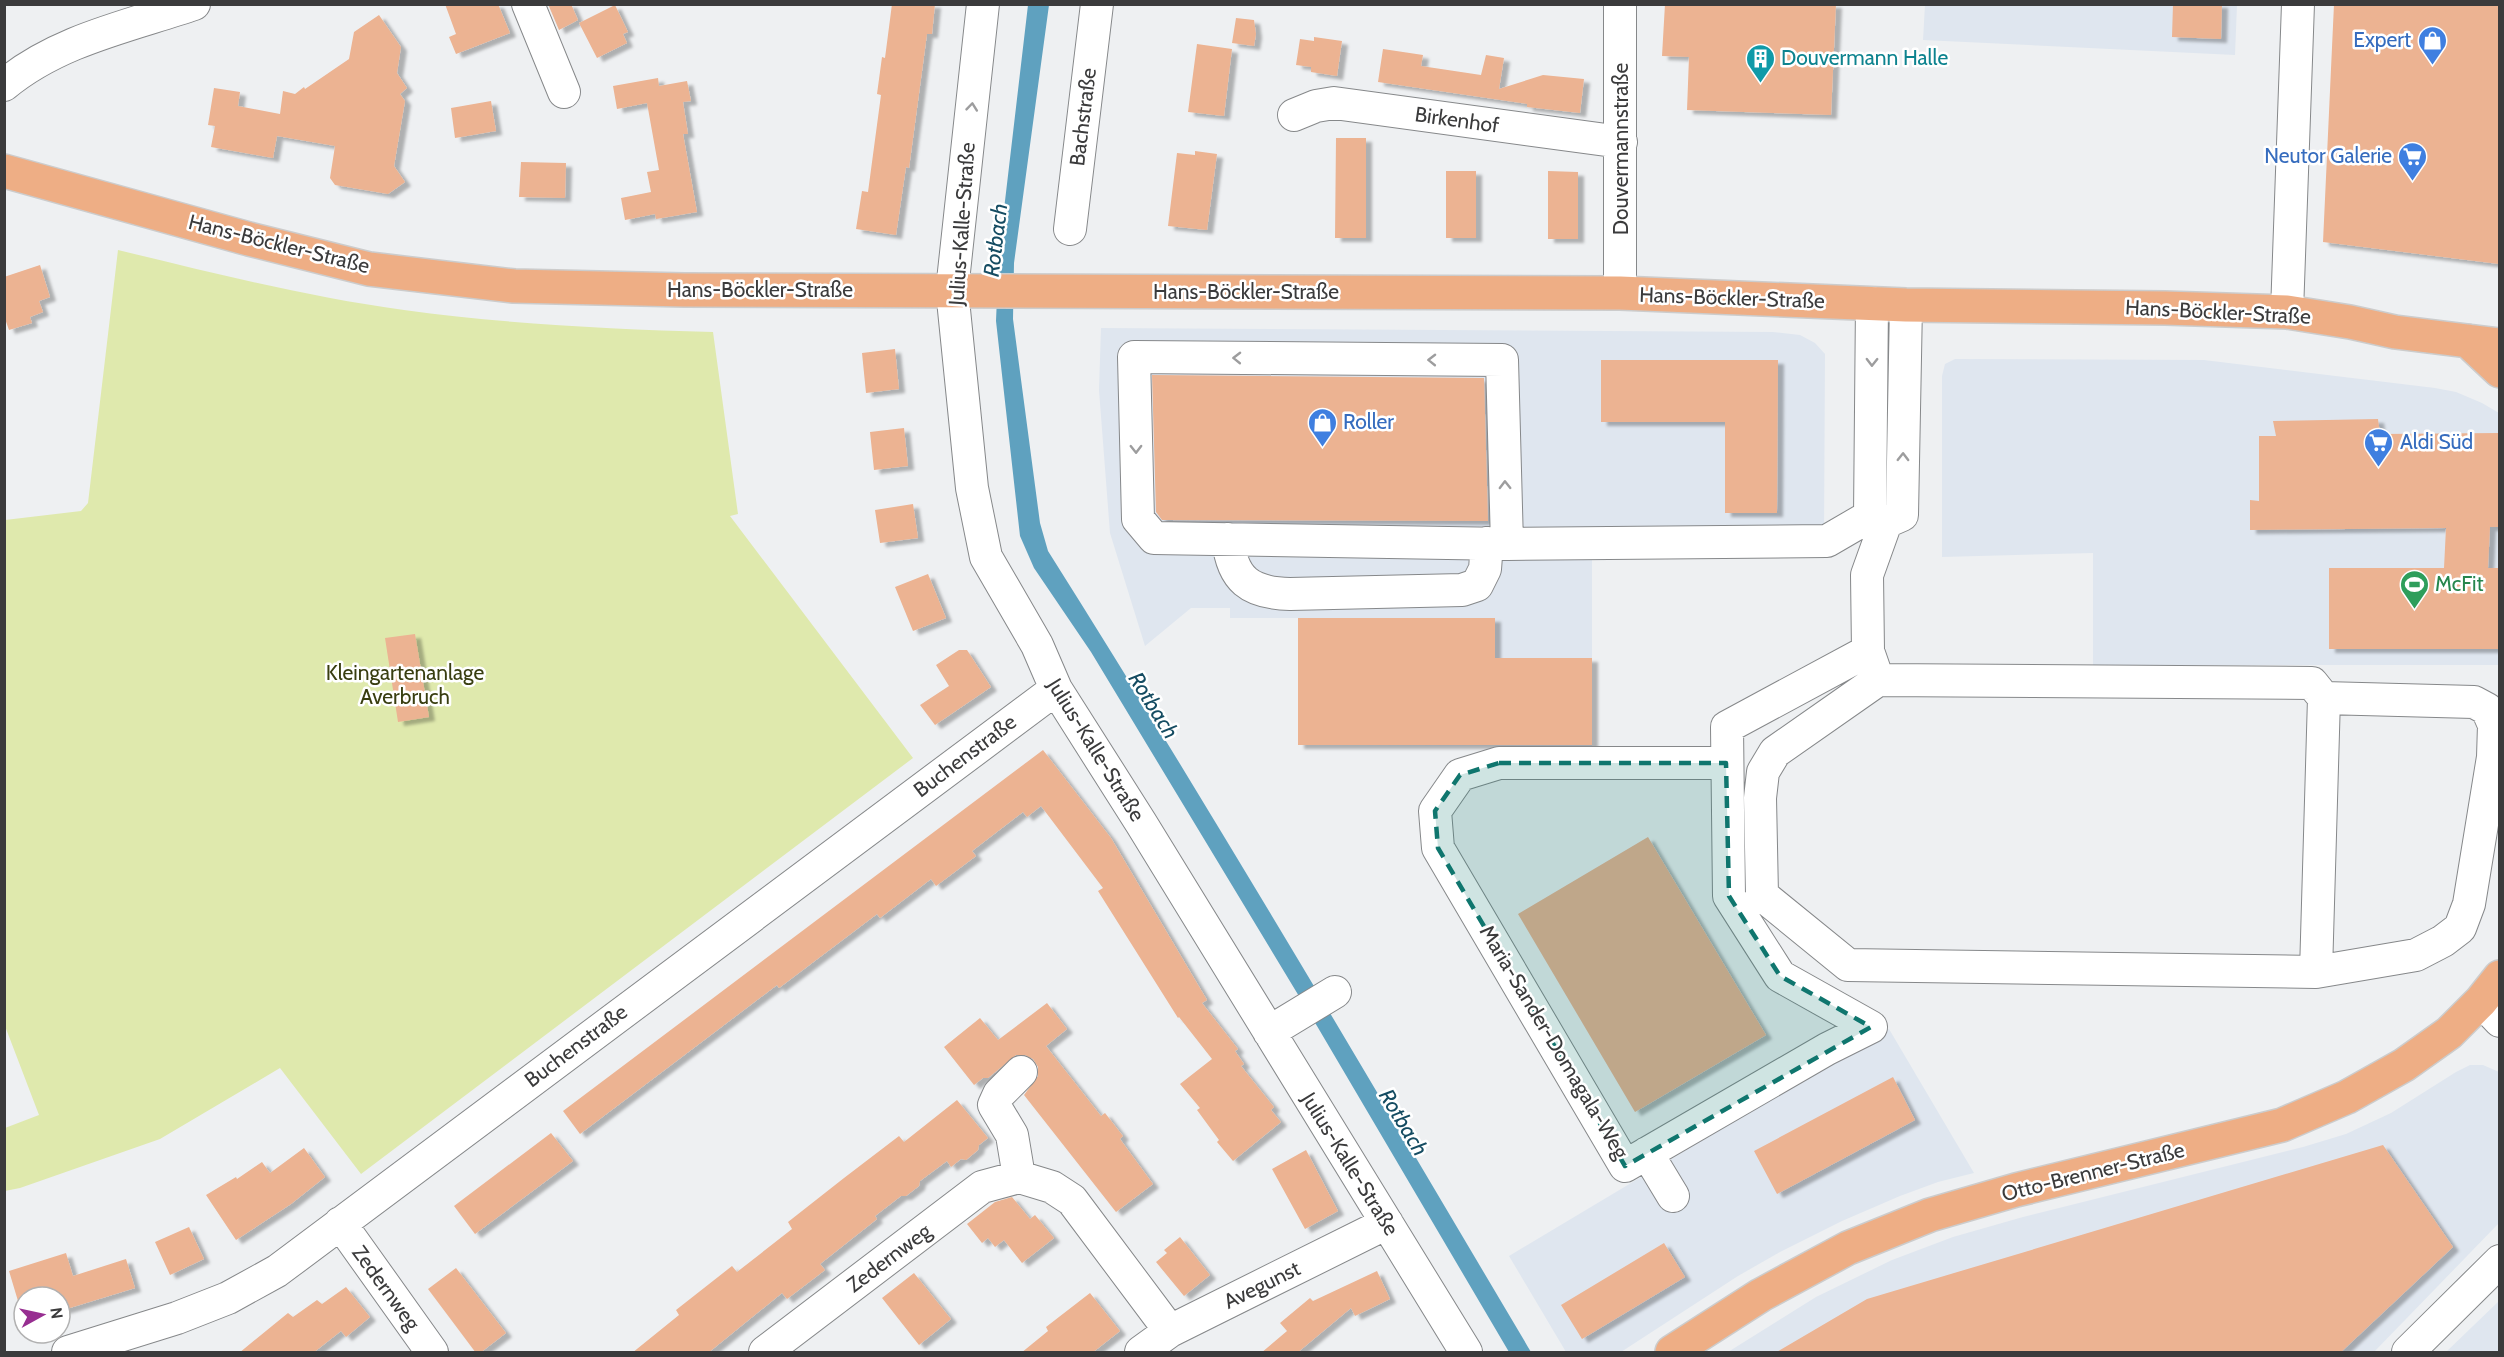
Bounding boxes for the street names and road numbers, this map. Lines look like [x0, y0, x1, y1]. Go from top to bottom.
street label: Douvermannstraße [1608, 63, 1633, 235]
street label: Bachstraße [1064, 66, 1101, 167]
street label: Birkenhof [1413, 101, 1501, 138]
street label: Julius-Kalle-Straße [943, 141, 980, 307]
street label: Hans-Böckler-Straße [186, 209, 373, 278]
street label: Hans-Böckler-Straße [667, 277, 853, 302]
street label: Hans-Böckler-Straße [1153, 279, 1339, 304]
street label: Hans-Böckler-Straße [1639, 282, 1826, 313]
street label: Hans-Böckler-Straße [2125, 294, 2312, 329]
street label: Julius-Kalle-Straße [1042, 673, 1151, 826]
street label: Buchenstraße [908, 709, 1021, 802]
street label: Maria-Sander-Domagala-Weg [1475, 920, 1634, 1164]
street label: Buchenstraße [519, 999, 632, 1092]
street label: Julius-Kalle-Straße [1296, 1087, 1405, 1240]
street label: Otto-Brenner-Straße [1999, 1137, 2187, 1206]
street label: Zedernweg [842, 1218, 936, 1297]
street label: Zedernweg [347, 1240, 426, 1335]
street label: Avegunst [1219, 1255, 1304, 1314]

